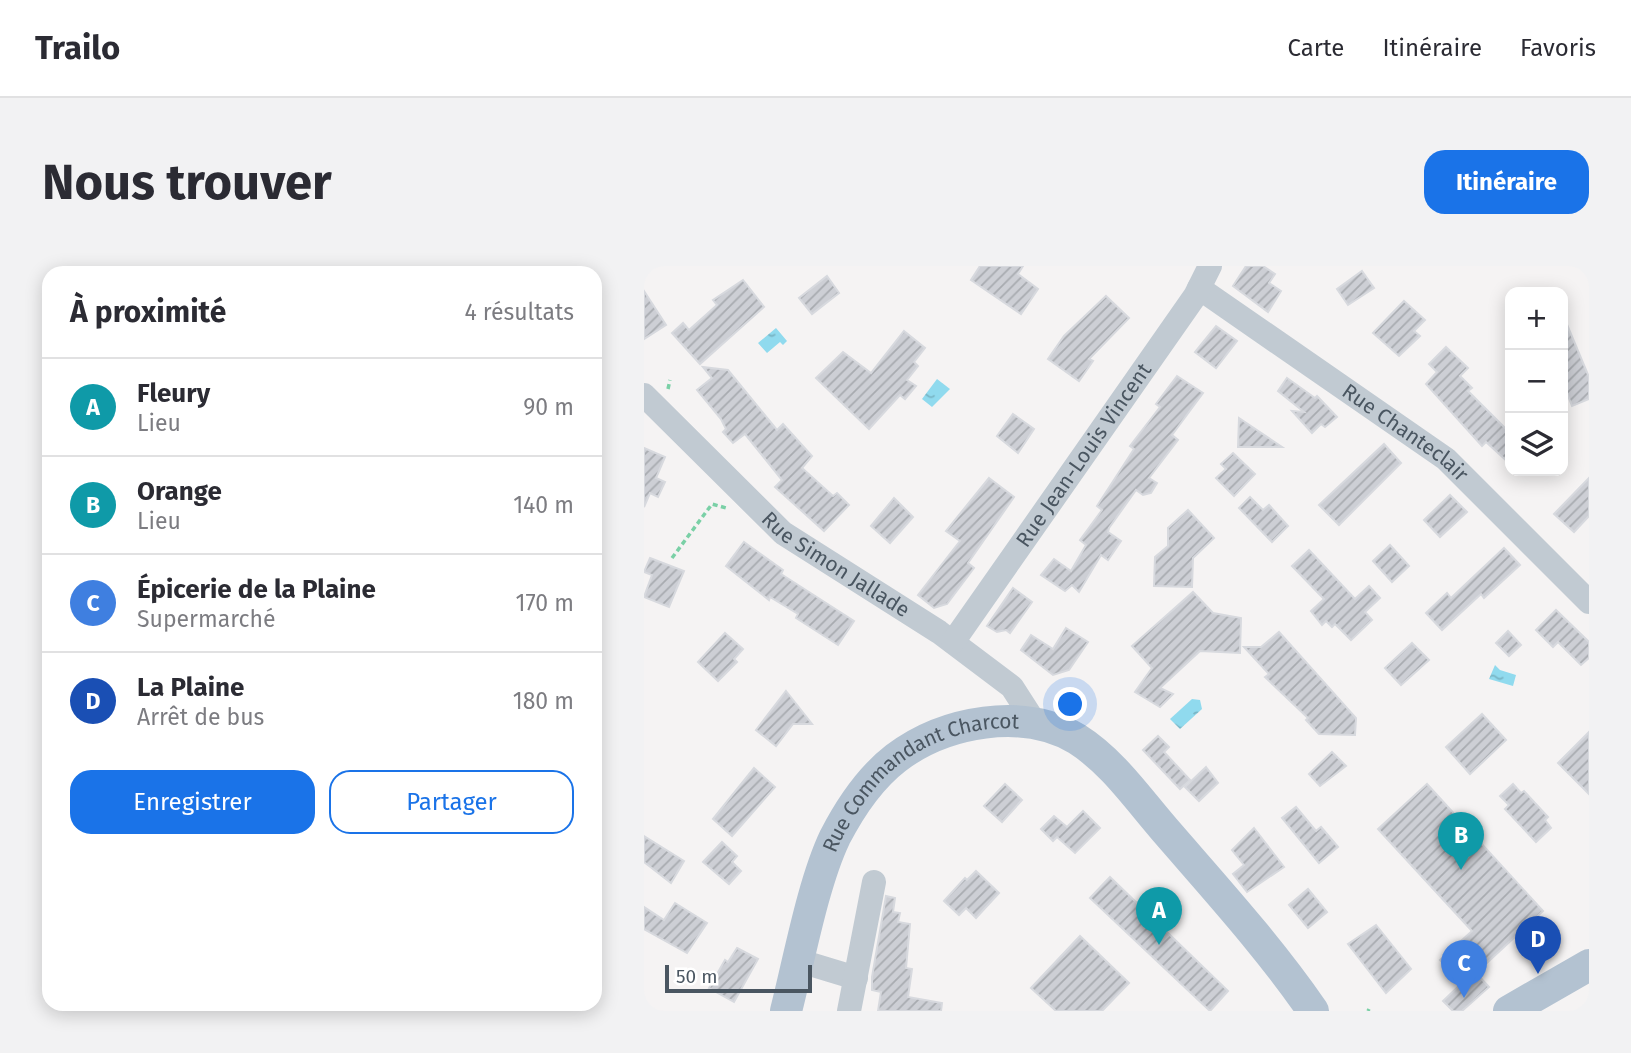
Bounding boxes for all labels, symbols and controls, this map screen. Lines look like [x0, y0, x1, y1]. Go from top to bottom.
text: Trailo [35, 28, 120, 68]
text: Carte [1288, 34, 1344, 62]
text: Itinéraire [1382, 34, 1482, 62]
text: Favoris [1520, 34, 1596, 62]
button: Itinéraire [1424, 150, 1589, 214]
text: Nous trouver [42, 153, 332, 212]
map controls [1505, 287, 1568, 476]
button: + [1505, 287, 1568, 350]
text: À proximité [70, 294, 226, 330]
text: 4 résultats [464, 298, 574, 326]
button: − [1505, 350, 1568, 413]
street label: Rue Jean-Louis Vincent [1010, 358, 1157, 552]
text: Fleury [137, 378, 210, 409]
street label: Rue Chanteclair [1337, 378, 1474, 487]
text: A [86, 393, 100, 421]
text: 90 m [523, 393, 574, 421]
text: Lieu [137, 409, 181, 437]
button: layers [1505, 413, 1568, 476]
text: Orange [137, 476, 222, 507]
text: B [86, 491, 100, 519]
text: 140 m [513, 491, 574, 519]
street label: Rue Simon Jallade [756, 506, 915, 623]
text: Lieu [137, 507, 181, 535]
text: Épicerie de la Plaine [137, 574, 376, 605]
text: C [86, 589, 100, 617]
text: 170 m [515, 589, 574, 617]
text: Supermarché [137, 605, 275, 633]
text: La Plaine [137, 672, 244, 703]
text: D [86, 687, 100, 715]
text: 180 m [513, 687, 574, 715]
your location [1053, 687, 1087, 721]
text: Arrêt de bus [137, 703, 264, 731]
street label: Rue Commandant Charcot [817, 708, 1020, 856]
button: Enregistrer [70, 770, 315, 834]
button: Partager [329, 770, 574, 834]
pin: B [1438, 812, 1484, 870]
pin: A [1136, 887, 1182, 945]
pin: D [1515, 916, 1561, 974]
pin: C [1441, 940, 1487, 998]
scale bar [665, 962, 812, 994]
text: 50 m [676, 965, 717, 988]

